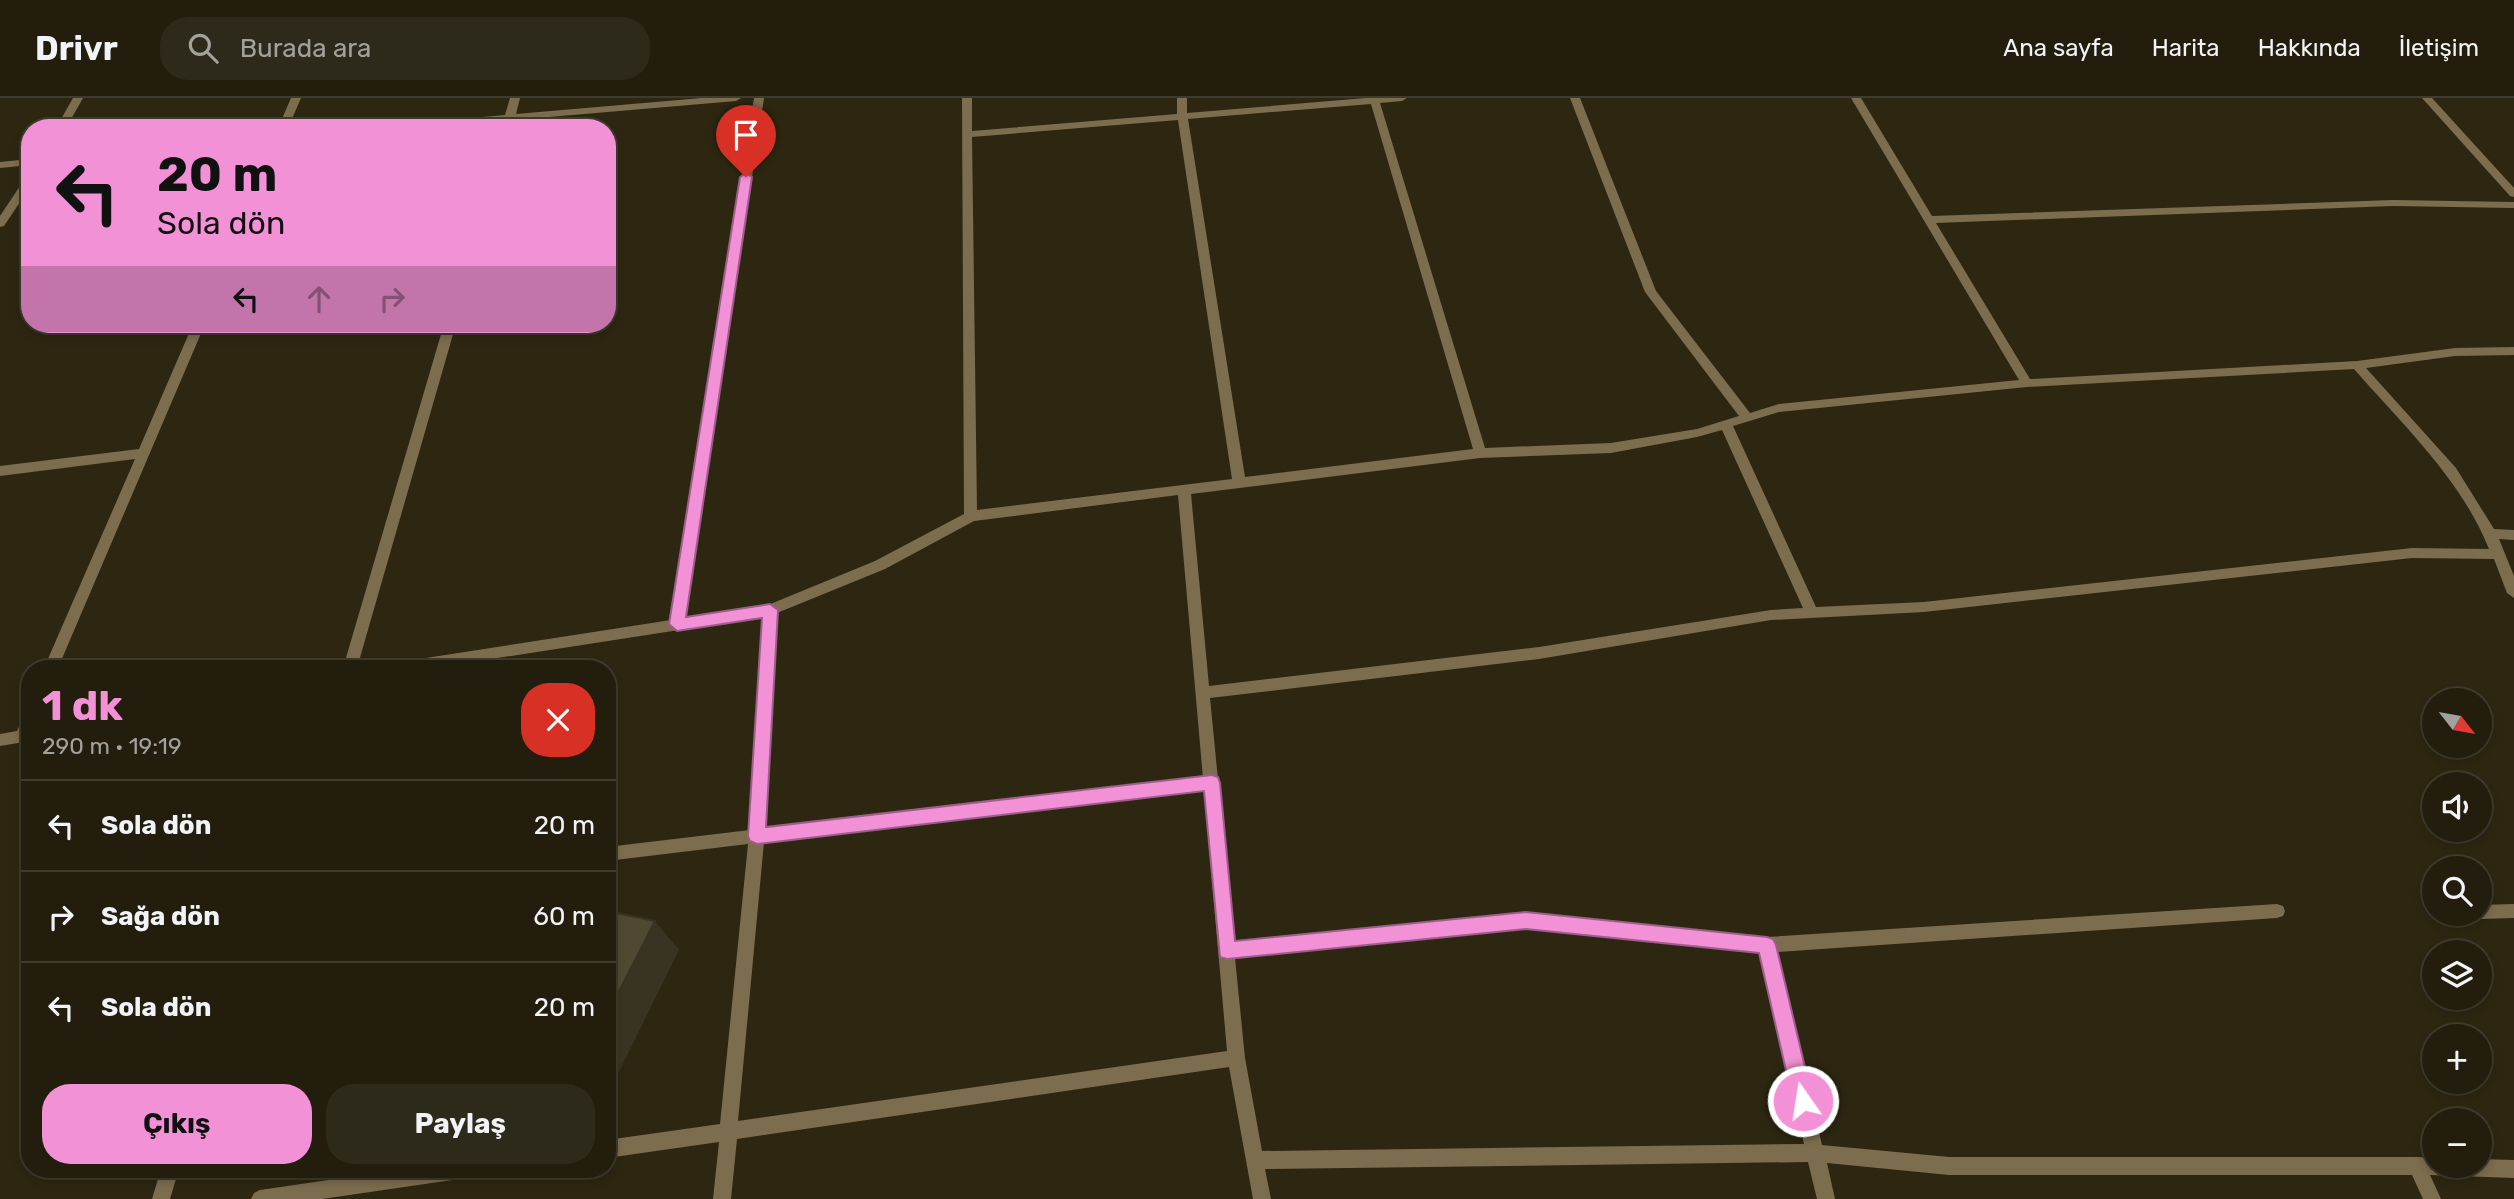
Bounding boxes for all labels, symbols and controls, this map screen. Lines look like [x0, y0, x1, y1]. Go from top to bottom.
search box [160, 17, 650, 80]
text: Drivr [35, 29, 118, 68]
icon: search [184, 29, 222, 67]
text: Burada ara [240, 33, 371, 64]
text: Ana sayfa [2003, 34, 2114, 62]
text: Harita [2152, 34, 2220, 62]
text: Hakkında [2258, 34, 2361, 62]
text: İletişim [2399, 34, 2479, 62]
pin [716, 105, 776, 177]
icon: arrive [727, 116, 765, 154]
text: 20 m [157, 145, 278, 203]
icon: left [42, 147, 133, 238]
text: Sola dön [157, 204, 285, 242]
icon: left [227, 280, 265, 318]
icon: ahead [300, 280, 338, 318]
icon: right [373, 280, 411, 318]
text: 1 dk [42, 681, 123, 731]
button: close [521, 683, 595, 757]
north arrow [2422, 688, 2492, 758]
map controls [2422, 688, 2492, 1178]
text: 290 m · 19:19 [42, 732, 182, 760]
button: sound [2422, 772, 2492, 842]
icon: left [42, 807, 80, 845]
text: Sola dön [101, 810, 211, 841]
text: 20 m [534, 810, 595, 841]
button: search [2422, 856, 2492, 926]
icon: right [42, 898, 80, 936]
text: Sağa dön [101, 901, 220, 932]
text: 60 m [533, 901, 595, 932]
button: layers [2422, 940, 2492, 1010]
icon: left [42, 989, 80, 1027]
text: Sola dön [101, 992, 211, 1023]
text: 20 m [534, 992, 595, 1023]
button: + [2422, 1024, 2492, 1094]
position arrow [1766, 1064, 1840, 1138]
button: Çıkış [42, 1084, 312, 1164]
button: Paylaş [326, 1084, 595, 1164]
button: − [2422, 1108, 2492, 1178]

